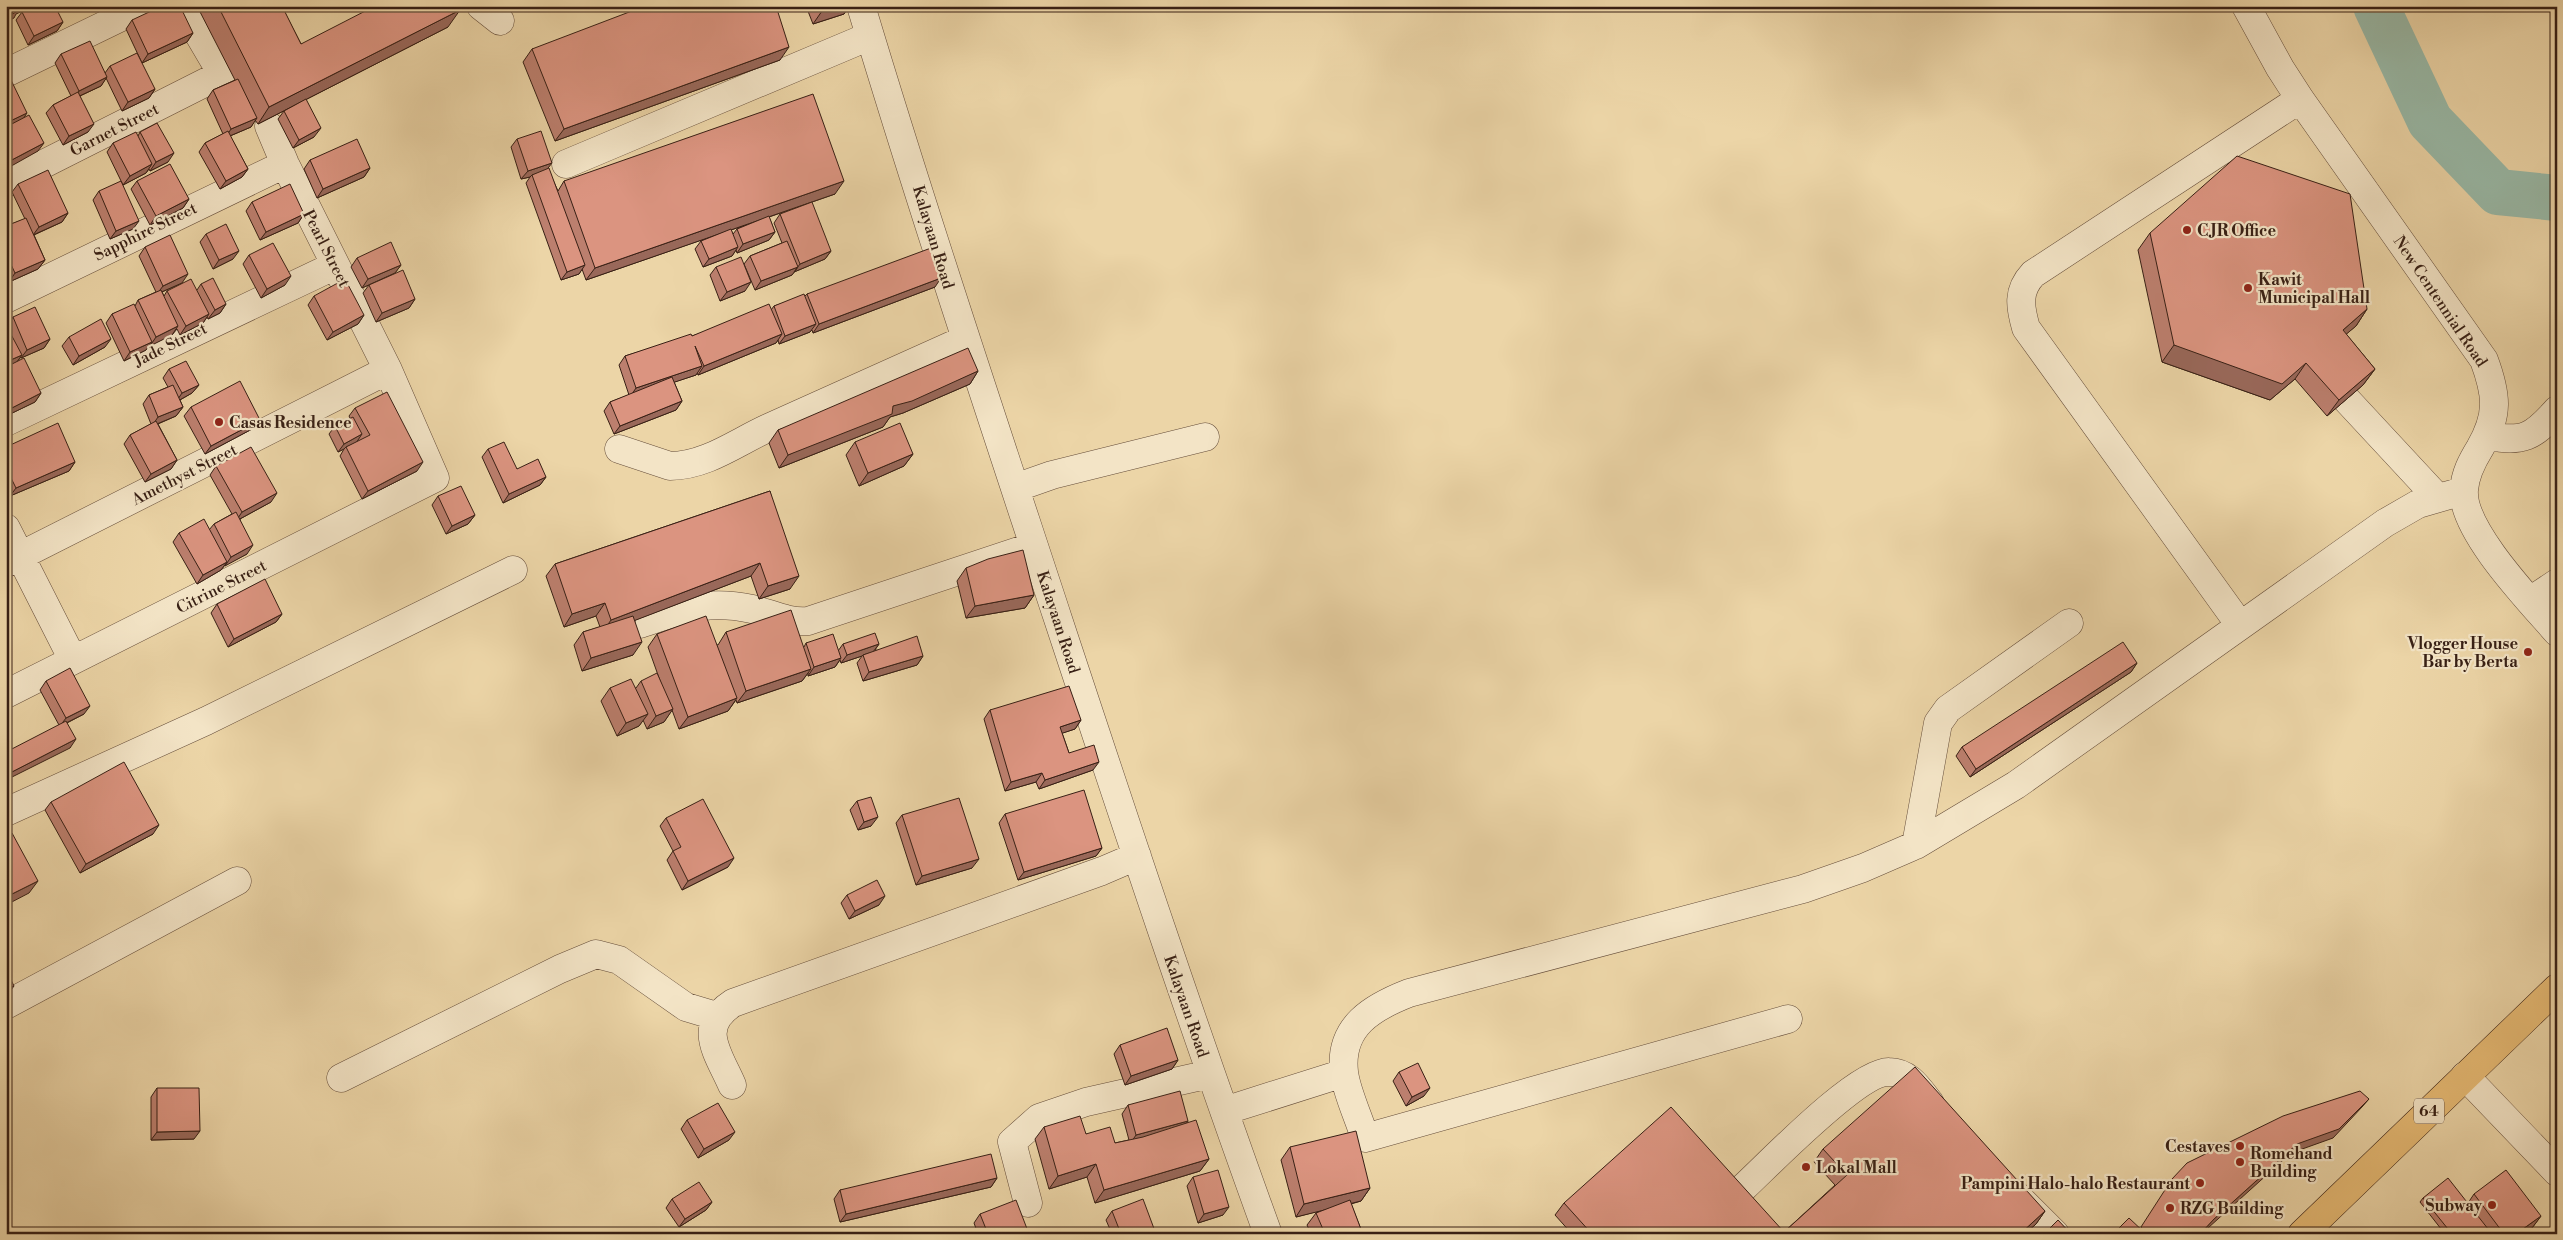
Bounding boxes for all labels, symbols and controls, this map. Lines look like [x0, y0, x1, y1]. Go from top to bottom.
street label: Garnet Street [67, 99, 163, 161]
street label: Kalayaan Road [908, 183, 958, 291]
street label: Sapphire Street [91, 198, 201, 265]
street label: Pearl Street [298, 206, 354, 291]
place label: CJR Office [2197, 221, 2276, 241]
marker: CJR Office [2181, 224, 2193, 236]
street label: New Centennial Road [2389, 232, 2491, 371]
place label: Kawit Municipal Hall [2258, 270, 2371, 308]
marker: Kawit Municipal Hall [2242, 282, 2254, 294]
street label: Jade Street [130, 318, 211, 372]
place label: Casas Residence [229, 413, 352, 433]
marker: Casas Residence [213, 416, 225, 428]
street label: Amethyst Street [127, 440, 241, 511]
street label: Citrine Street [173, 555, 270, 618]
street label: Kalayaan Road [1032, 568, 1084, 676]
place label: Vlogger House Bar by Berta [2406, 634, 2518, 672]
marker: Vlogger House Bar by Berta [2522, 646, 2534, 658]
street label: Kalayaan Road [1159, 953, 1213, 1060]
road number: 64 [2414, 1098, 2444, 1124]
place label: Cestaves [2165, 1137, 2230, 1157]
marker: Cestaves [2234, 1140, 2246, 1152]
place label: Romehand Building [2250, 1144, 2333, 1182]
marker: Romehand Building [2234, 1156, 2246, 1168]
place label: Lokal Mall [1816, 1158, 1898, 1178]
marker: Lokal Mall [1800, 1161, 1812, 1173]
place label: Pampini Halo-halo Restaurant [1961, 1174, 2190, 1194]
marker: Pampini Halo-halo Restaurant [2194, 1177, 2206, 1189]
place label: Subway [2425, 1196, 2483, 1216]
place label: RZG Building [2180, 1199, 2284, 1219]
marker: Subway [2486, 1199, 2498, 1211]
marker: RZG Building [2164, 1202, 2176, 1214]

